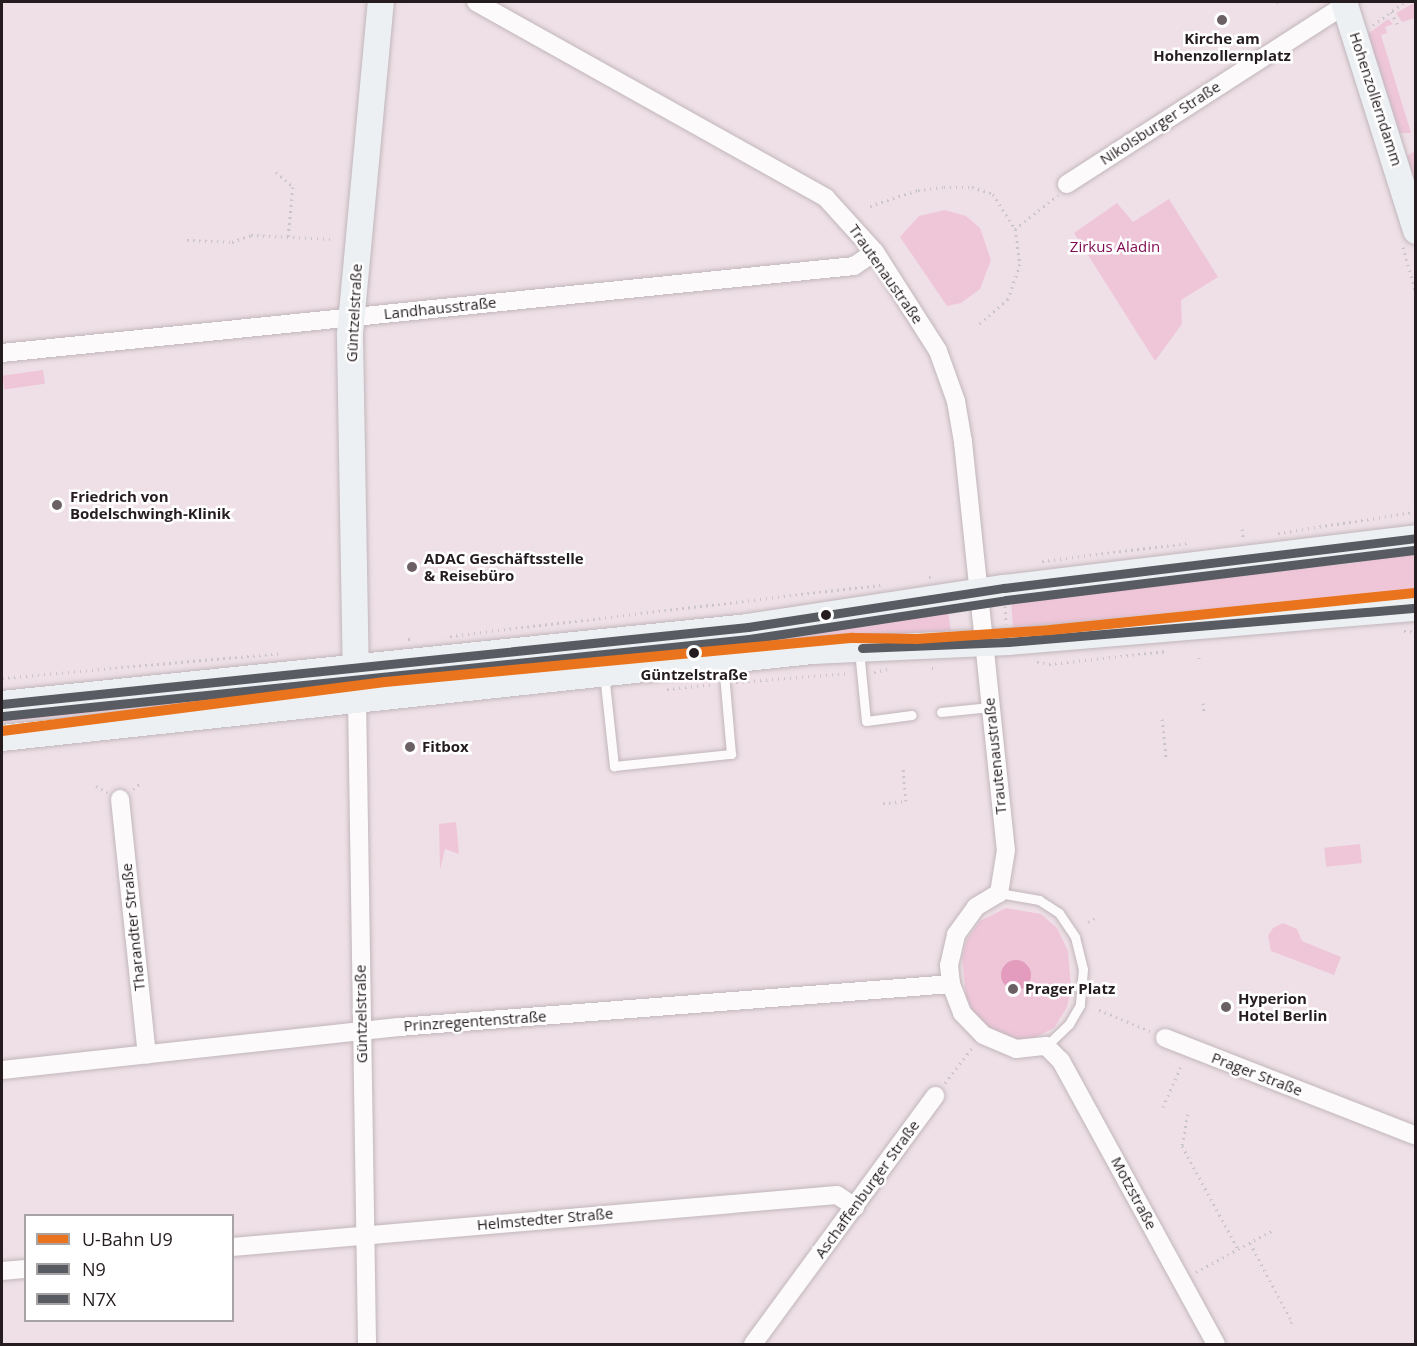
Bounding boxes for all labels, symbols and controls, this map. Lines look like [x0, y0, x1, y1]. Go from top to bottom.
marker: Kirche am Hohenzollernplatz [1215, 13, 1229, 27]
place label: Kirche am Hohenzollernplatz [1153, 29, 1291, 64]
street label: Hohenzollerndamm [1346, 30, 1406, 168]
street label: Nikolsburger Straße [1096, 77, 1224, 169]
street label: Trautenaustraße [845, 221, 927, 327]
park label: Zirkus Aladin [1070, 238, 1160, 256]
street label: Güntzelstraße [342, 263, 366, 363]
street label: Landhausstraße [383, 293, 497, 323]
place label: Friedrich von Bodelschwingh-Klinik [70, 487, 231, 522]
marker: Friedrich von Bodelschwingh-Klinik [48, 496, 66, 514]
place label: ADAC Geschäftsstelle & Reisebüro [424, 549, 584, 584]
marker: ADAC Geschäftsstelle & Reisebüro [405, 560, 419, 574]
unlabelled marker [820, 609, 832, 621]
marker: Güntzelstraße [683, 642, 705, 664]
place label: Güntzelstraße [640, 666, 748, 684]
street label: Trautenaustraße [980, 697, 1010, 815]
place label: Fitbox [422, 738, 469, 756]
marker: Fitbox [403, 740, 417, 754]
street label: Tharandter Straße [117, 862, 149, 992]
street label: Güntzelstraße [351, 965, 371, 1063]
place label: Prager Platz [1025, 980, 1115, 998]
marker: Prager Platz [1006, 982, 1020, 996]
place label: Hyperion Hotel Berlin [1238, 989, 1327, 1024]
marker: Hyperion Hotel Berlin [1219, 1000, 1233, 1014]
street label: Prinzregentenstraße [403, 1007, 547, 1035]
street label: Prager Straße [1209, 1048, 1305, 1100]
street label: Aschaffenburger Straße [811, 1117, 923, 1261]
street label: Motzstraße [1107, 1154, 1161, 1232]
street label: Helmstedter Straße [476, 1204, 614, 1234]
legend [24, 1214, 234, 1322]
text: U-Bahn U9 [82, 1227, 173, 1251]
text: N9 [82, 1257, 106, 1281]
text: N7X [82, 1287, 116, 1311]

